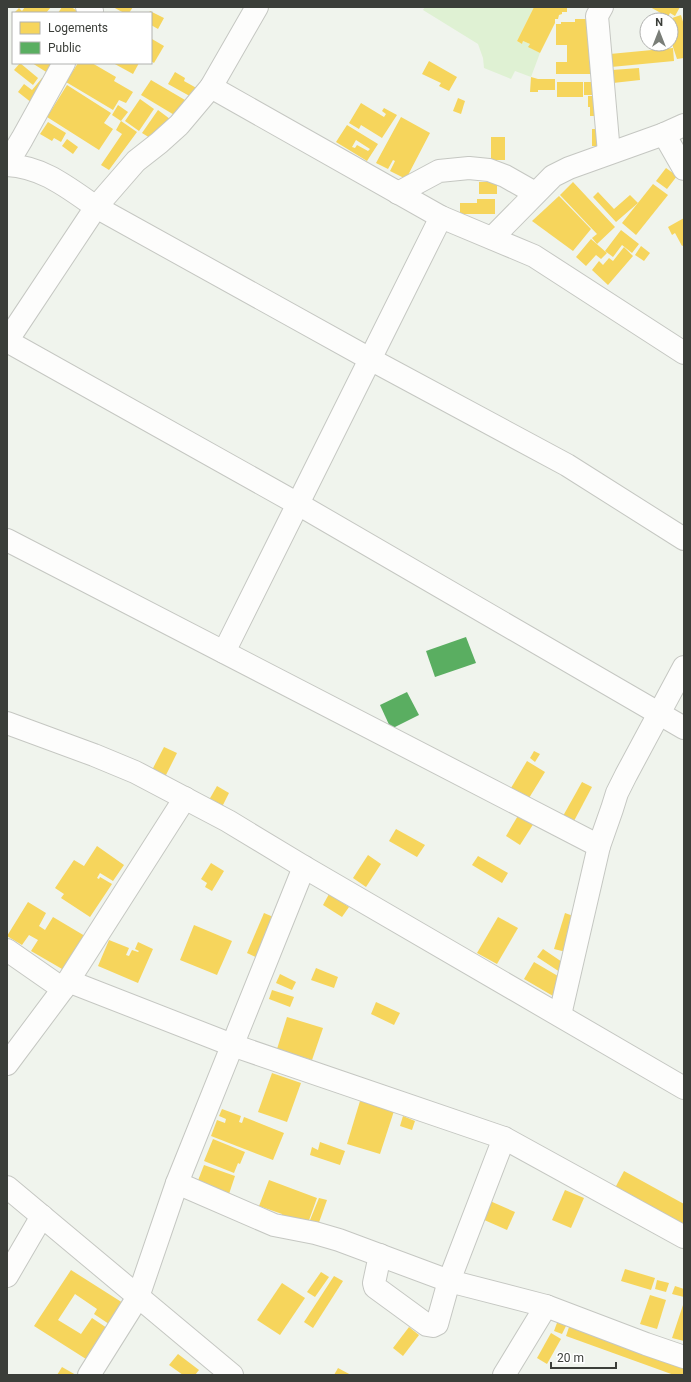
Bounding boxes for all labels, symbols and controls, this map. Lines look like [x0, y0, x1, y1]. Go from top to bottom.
legend [12, 12, 152, 64]
north arrow [639, 12, 679, 52]
text: N [655, 16, 663, 29]
text: Logements [48, 21, 108, 35]
text: Public [48, 41, 81, 55]
scale bar [551, 1344, 616, 1370]
text: 20 m [557, 1351, 584, 1365]

